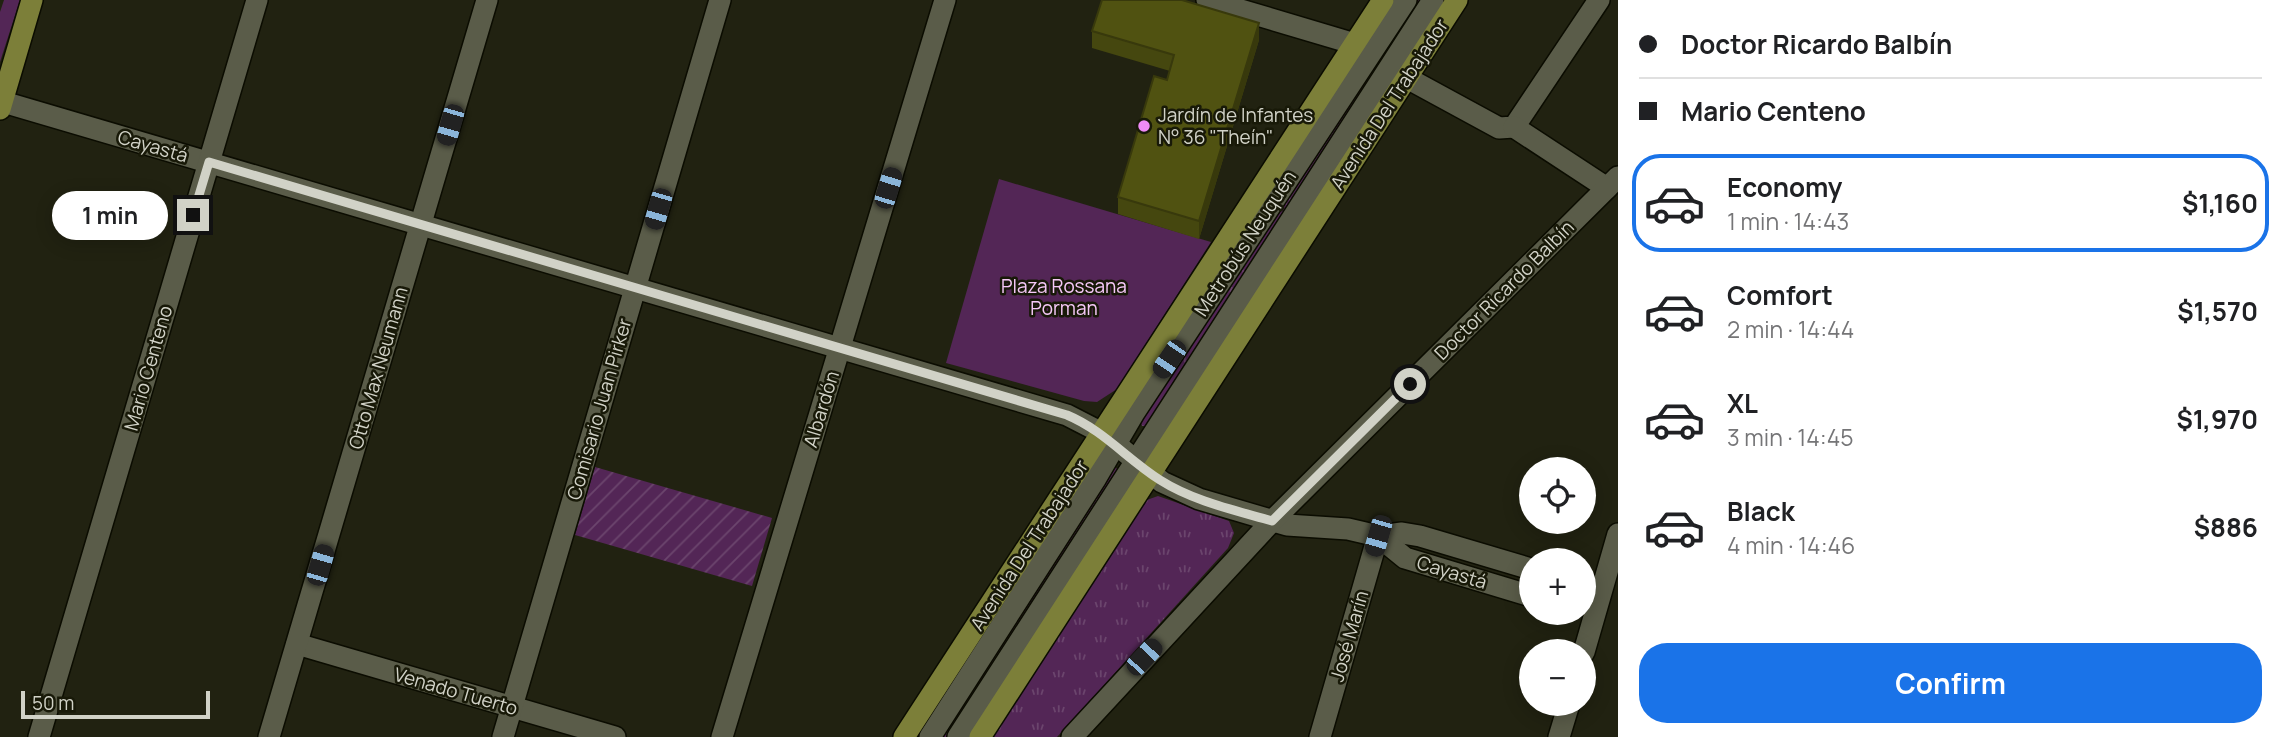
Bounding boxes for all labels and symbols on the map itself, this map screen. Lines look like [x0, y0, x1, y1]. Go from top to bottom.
street label: Avenida Del Trabajador [1324, 13, 1454, 194]
car [435, 102, 466, 148]
place label: Jardín de Infantes N° 36 "Theín" [1158, 102, 1313, 150]
marker: Jardín de Infantes N° 36 "Theín" [1136, 118, 1152, 134]
street label: Cayastá [115, 124, 191, 168]
car [872, 165, 905, 211]
street label: Metrobús Neuquén [1188, 165, 1302, 321]
car [643, 186, 674, 232]
callout: 1 min [53, 190, 168, 240]
route end [177, 199, 209, 231]
street label: Doctor Ricardo Balbín [1428, 214, 1580, 366]
park label: Plaza Rossana Porman [1001, 273, 1127, 321]
street label: Otto Max Neumann [342, 284, 414, 452]
street label: Mario Centeno [118, 302, 178, 434]
street label: Comisario Juan Pirker [561, 315, 637, 503]
car [1149, 336, 1190, 382]
street label: Albardón [797, 368, 845, 450]
route start [1394, 368, 1426, 400]
street label: Avenida Del Trabajador [964, 454, 1094, 635]
car [1363, 513, 1394, 559]
car [305, 542, 336, 588]
street label: Cayastá [1414, 549, 1490, 595]
street label: José Marín [1324, 587, 1374, 685]
car [1122, 634, 1167, 680]
street label: Venado Tuerto [391, 661, 521, 721]
scale bar [21, 688, 210, 720]

